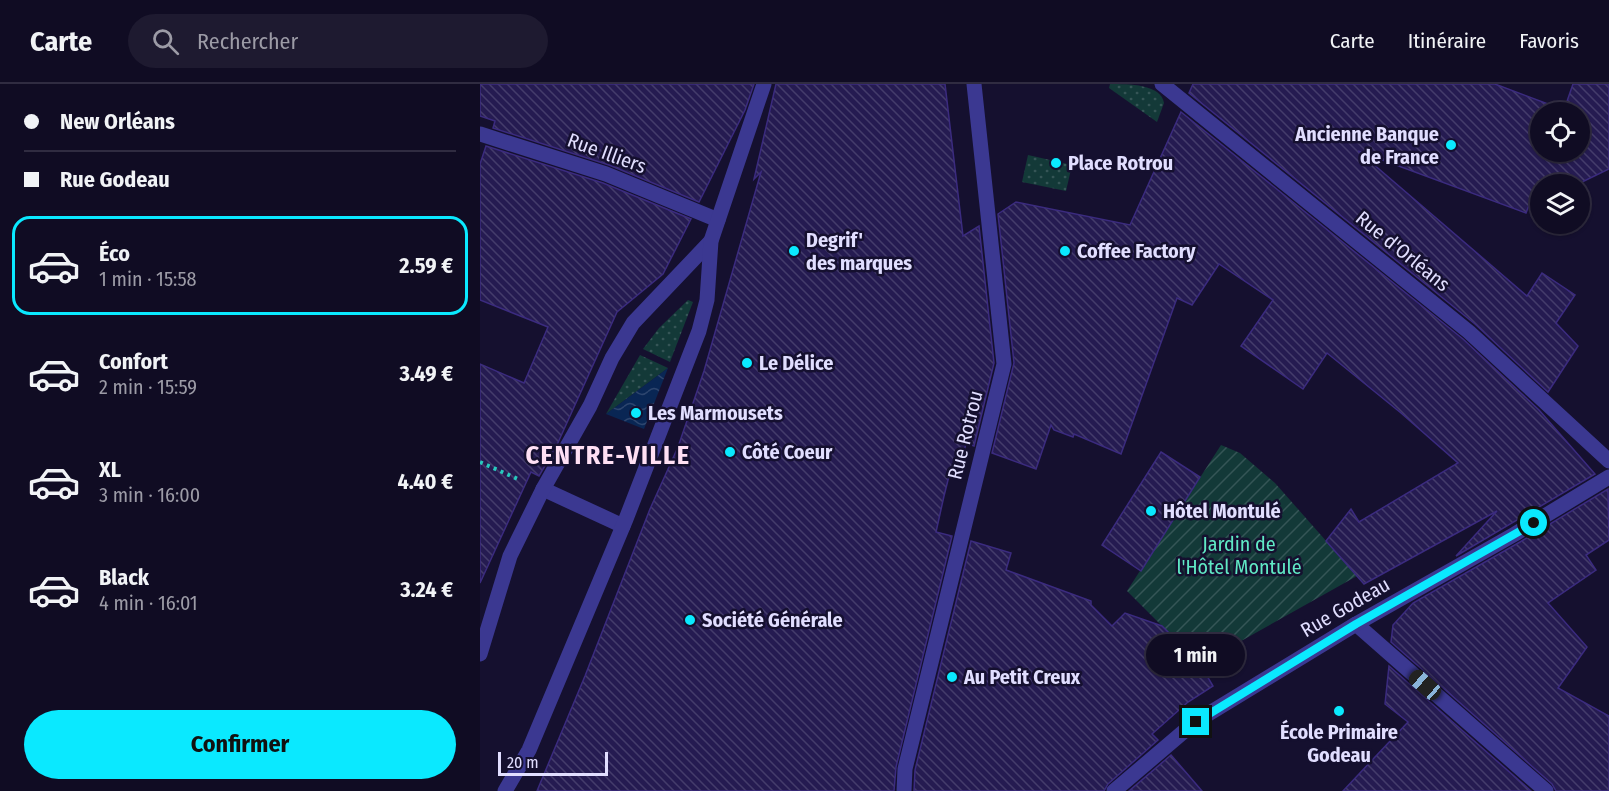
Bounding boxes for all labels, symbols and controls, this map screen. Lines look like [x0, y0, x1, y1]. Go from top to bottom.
search box [128, 14, 548, 68]
text: Carte [30, 25, 92, 58]
icon: search [149, 25, 182, 58]
text: Rechercher [197, 28, 298, 55]
text: Carte [1330, 28, 1375, 54]
text: Itinéraire [1408, 28, 1486, 54]
text: Favoris [1519, 28, 1579, 54]
map controls [1530, 102, 1590, 234]
button: locate [1530, 102, 1590, 162]
text: New Orléans [60, 108, 175, 135]
place label: Ancienne Banque de France [1294, 122, 1439, 169]
street label: Rue Illiers [564, 128, 650, 178]
marker: Ancienne Banque de France [1444, 138, 1458, 152]
place label: Place Rotrou [1068, 151, 1173, 175]
marker: Place Rotrou [1049, 156, 1063, 170]
text: Rue Godeau [60, 166, 170, 193]
button: layers [1530, 174, 1590, 234]
street label: Rue d'Orléans [1351, 206, 1455, 296]
place label: Degrif' des marques [806, 228, 912, 275]
icon: car [27, 239, 81, 293]
place label: Coffee Factory [1077, 239, 1196, 263]
text: Éco [99, 240, 130, 267]
marker: Degrif' des marques [787, 244, 801, 258]
marker: Coffee Factory [1058, 244, 1072, 258]
text: 2.59 € [399, 252, 453, 279]
text: 1 min · 15:58 [99, 267, 197, 291]
icon: car [27, 347, 81, 401]
text: Confort [99, 348, 168, 375]
place label: Le Délice [759, 351, 833, 375]
marker: Le Délice [740, 356, 754, 370]
text: 3.49 € [399, 360, 453, 387]
text: 2 min · 15:59 [99, 375, 197, 399]
street label: Rue Rotrou [942, 388, 988, 482]
place label: Les Marmousets [648, 401, 783, 425]
marker: Les Marmousets [629, 406, 643, 420]
district label: CENTRE-VILLE [525, 440, 691, 471]
place label: Côté Coeur [742, 440, 833, 464]
marker: Côté Coeur [723, 445, 737, 459]
icon: car [27, 455, 81, 509]
text: XL [99, 456, 121, 483]
text: 4.40 € [397, 468, 453, 495]
text: 3 min · 16:00 [99, 483, 200, 507]
place label: Hôtel Montulé [1163, 499, 1281, 523]
marker: Hôtel Montulé [1144, 504, 1158, 518]
route start [1520, 509, 1547, 536]
park label: Jardin de l'Hôtel Montulé [1176, 532, 1302, 579]
icon: car [27, 563, 81, 617]
text: Black [99, 564, 149, 591]
street label: Rue Godeau [1296, 572, 1394, 642]
text: 3.24 € [400, 576, 453, 603]
text: 4 min · 16:01 [99, 591, 198, 615]
place label: Société Générale [702, 608, 843, 632]
marker: Société Générale [683, 613, 697, 627]
callout: 1 min [1146, 635, 1246, 677]
text: 1 min [1174, 643, 1217, 667]
place label: Au Petit Creux [963, 665, 1081, 689]
car [1406, 666, 1444, 704]
marker: Au Petit Creux [945, 670, 959, 684]
marker: École Primaire Godeau [1332, 704, 1346, 718]
route end [1182, 708, 1209, 735]
button: Confirmer [24, 710, 456, 779]
place label: École Primaire Godeau [1280, 719, 1398, 767]
scale bar [498, 749, 608, 776]
text: 20 m [507, 753, 538, 772]

